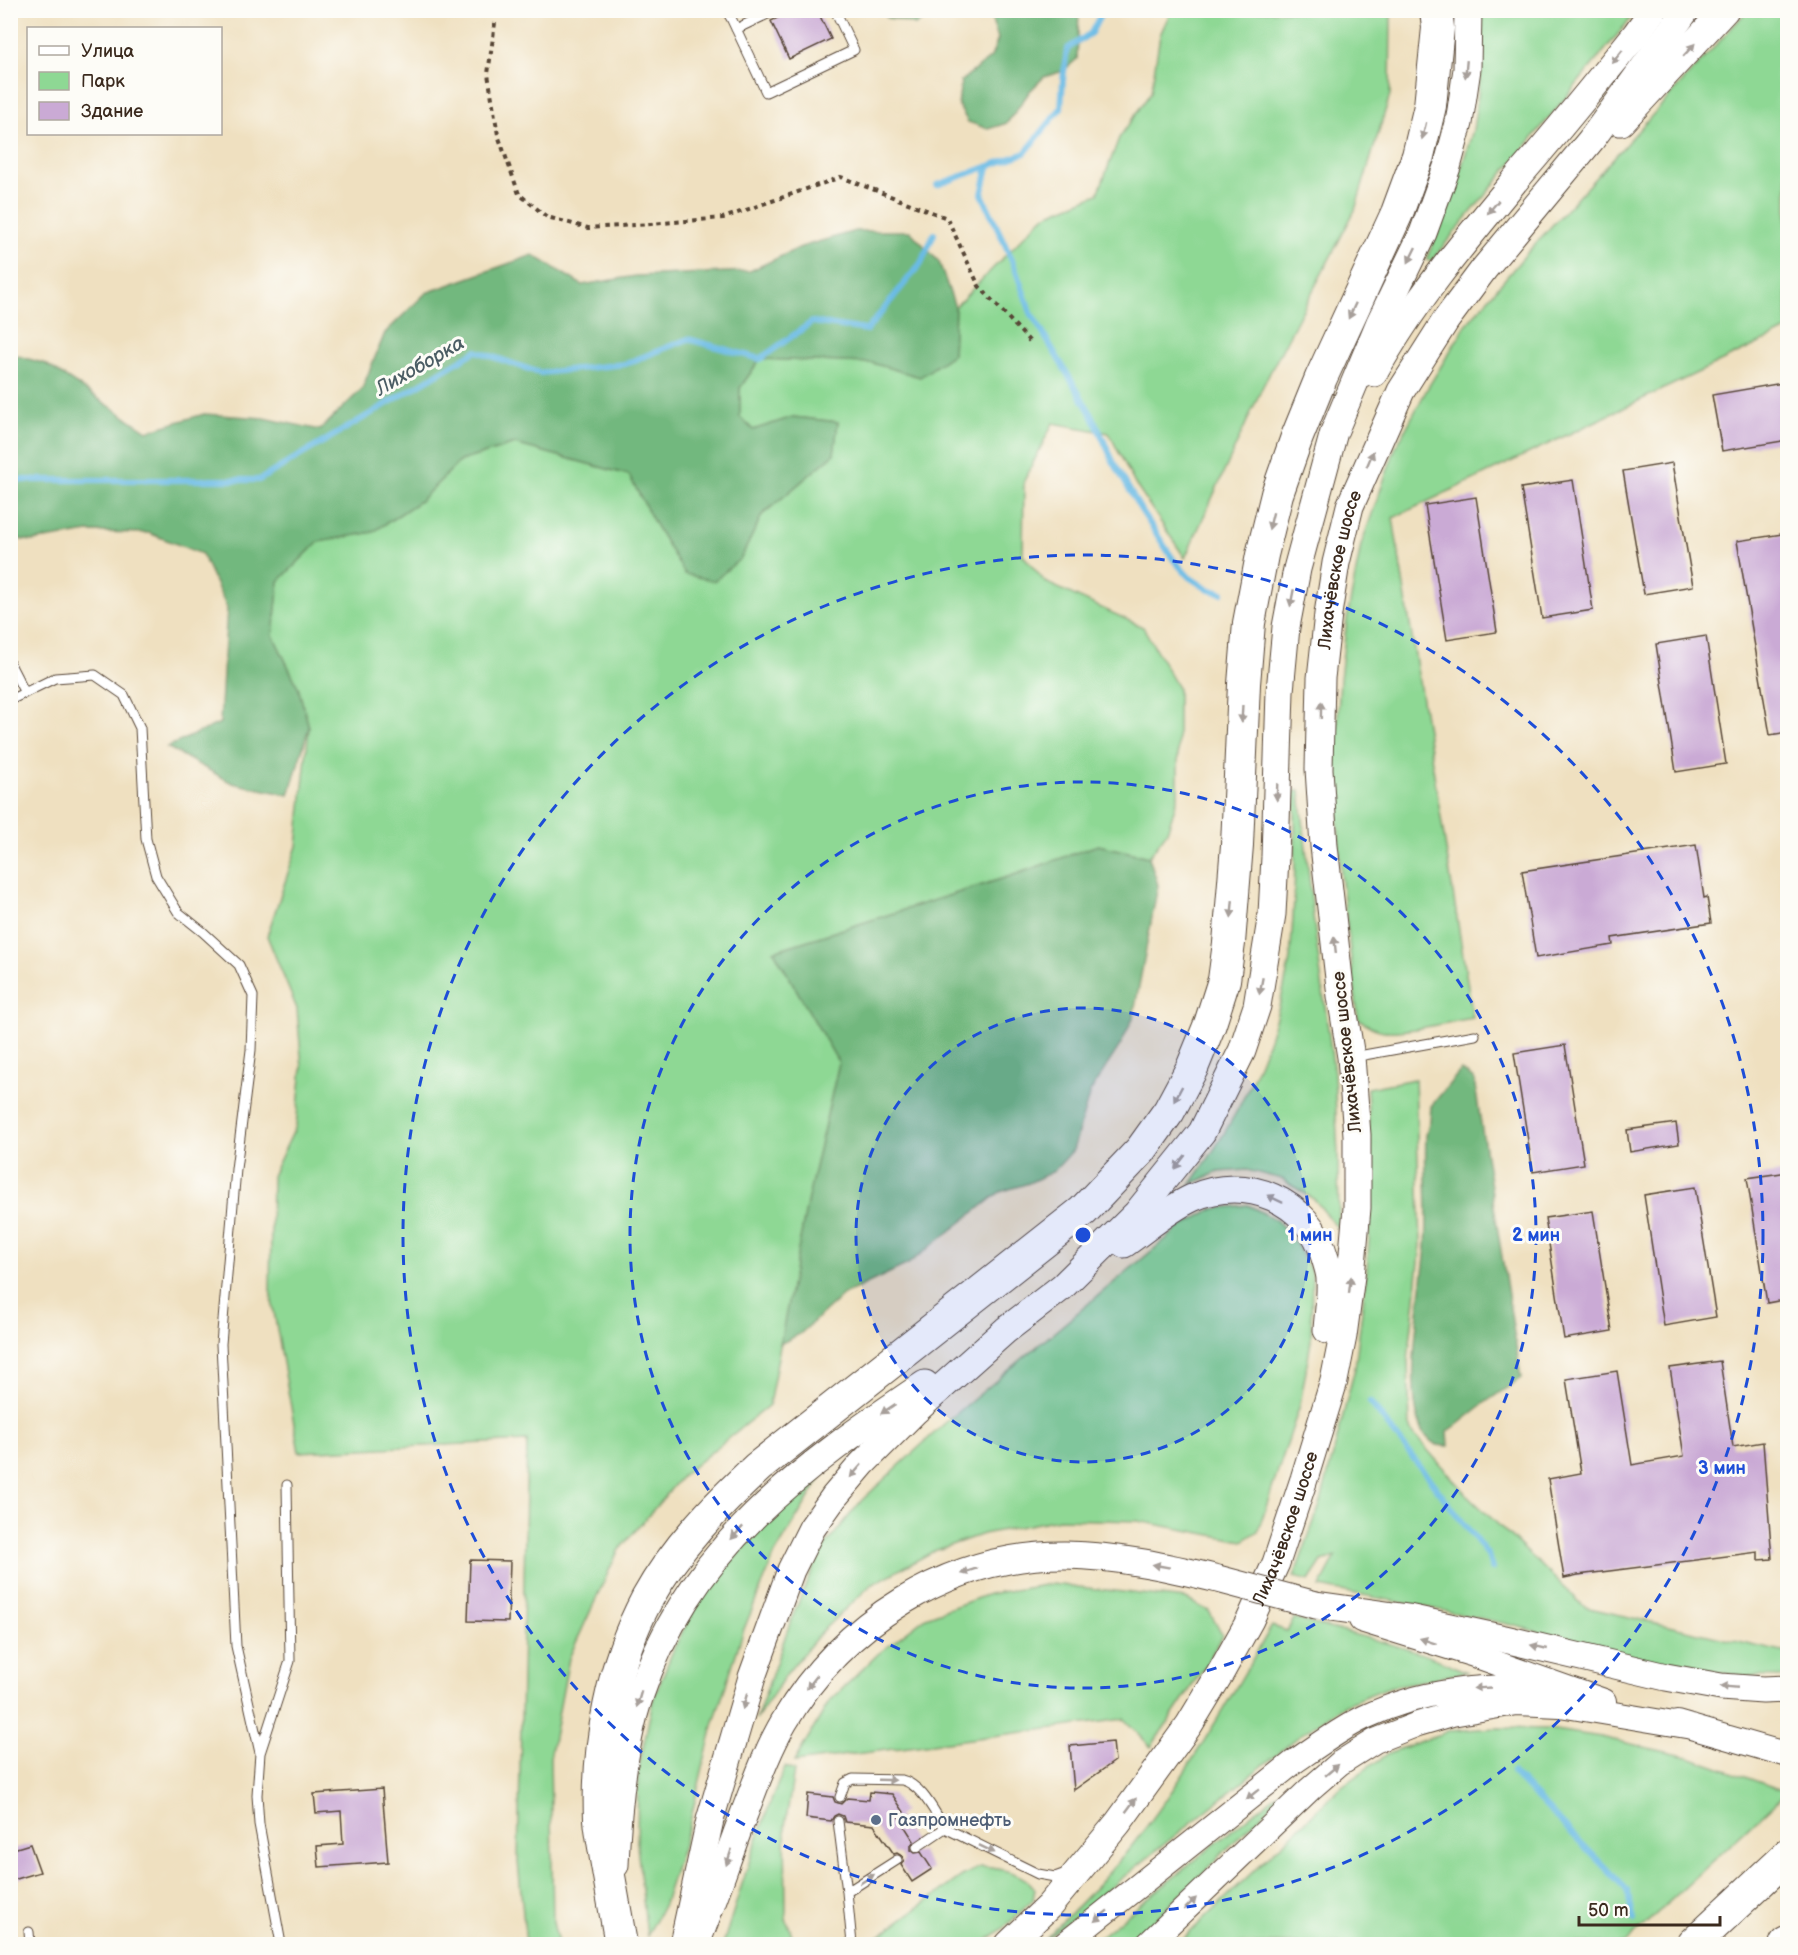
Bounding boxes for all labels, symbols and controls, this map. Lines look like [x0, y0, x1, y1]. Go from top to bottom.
legend [27, 27, 222, 135]
text: Улица [81, 41, 135, 62]
one-way arrow [1682, 42, 1696, 57]
one-way arrow [1611, 49, 1624, 65]
one-way arrow [1462, 59, 1471, 78]
text: Парк [81, 71, 125, 92]
text: Здание [81, 101, 143, 122]
one-way arrow [1418, 122, 1428, 140]
one-way arrow [1487, 199, 1500, 214]
one-way arrow [1407, 247, 1417, 264]
one-way arrow [1347, 303, 1356, 320]
water label: Лихоборка [370, 331, 469, 402]
one-way arrow [1366, 450, 1375, 468]
street label: Лихачёвское шоссе [1314, 487, 1366, 652]
one-way arrow [1265, 512, 1275, 531]
one-way arrow [1287, 589, 1296, 608]
one-way arrow [1316, 701, 1325, 720]
one-way arrow [1238, 704, 1247, 723]
one-way arrow [1273, 783, 1282, 802]
one-way arrow [1228, 899, 1237, 918]
one-way arrow [1331, 936, 1340, 955]
street label: Лихачёвское шоссе [1328, 970, 1366, 1135]
one-way arrow [1256, 977, 1265, 996]
one-way arrow [1173, 1086, 1183, 1103]
one-way arrow [1174, 1154, 1186, 1169]
one-way arrow [1266, 1194, 1283, 1204]
centre of rings [1073, 1225, 1093, 1245]
text: 1 мин [1288, 1225, 1332, 1246]
text: 2 мин [1512, 1225, 1560, 1246]
one-way arrow [1345, 1276, 1354, 1295]
one-way arrow [880, 1403, 896, 1415]
street label: Лихачёвское шоссе [1247, 1449, 1322, 1610]
text: 3 мин [1698, 1458, 1746, 1479]
one-way arrow [850, 1463, 863, 1479]
one-way arrow [730, 1525, 744, 1540]
one-way arrow [1151, 1561, 1170, 1570]
one-way arrow [959, 1566, 977, 1576]
one-way arrow [1419, 1636, 1437, 1645]
one-way arrow [1529, 1641, 1548, 1651]
one-way arrow [806, 1673, 818, 1689]
one-way arrow [1720, 1682, 1739, 1692]
one-way arrow [1473, 1683, 1492, 1692]
one-way arrow [634, 1690, 643, 1708]
one-way arrow [740, 1692, 749, 1710]
one-way arrow [1324, 1764, 1339, 1777]
one-way arrow [878, 1775, 897, 1784]
one-way arrow [1246, 1788, 1261, 1800]
one-way arrow [1125, 1798, 1137, 1814]
place label: Газпромнефть [888, 1810, 1011, 1831]
marker: Газпромнефть [869, 1813, 883, 1827]
one-way arrow [978, 1844, 995, 1853]
one-way arrow [723, 1848, 733, 1866]
one-way arrow [859, 1873, 876, 1884]
scale bar [1579, 1889, 1720, 1927]
one-way arrow [1183, 1897, 1198, 1911]
text: 50 m [1588, 1900, 1629, 1921]
one-way arrow [1093, 1909, 1109, 1922]

